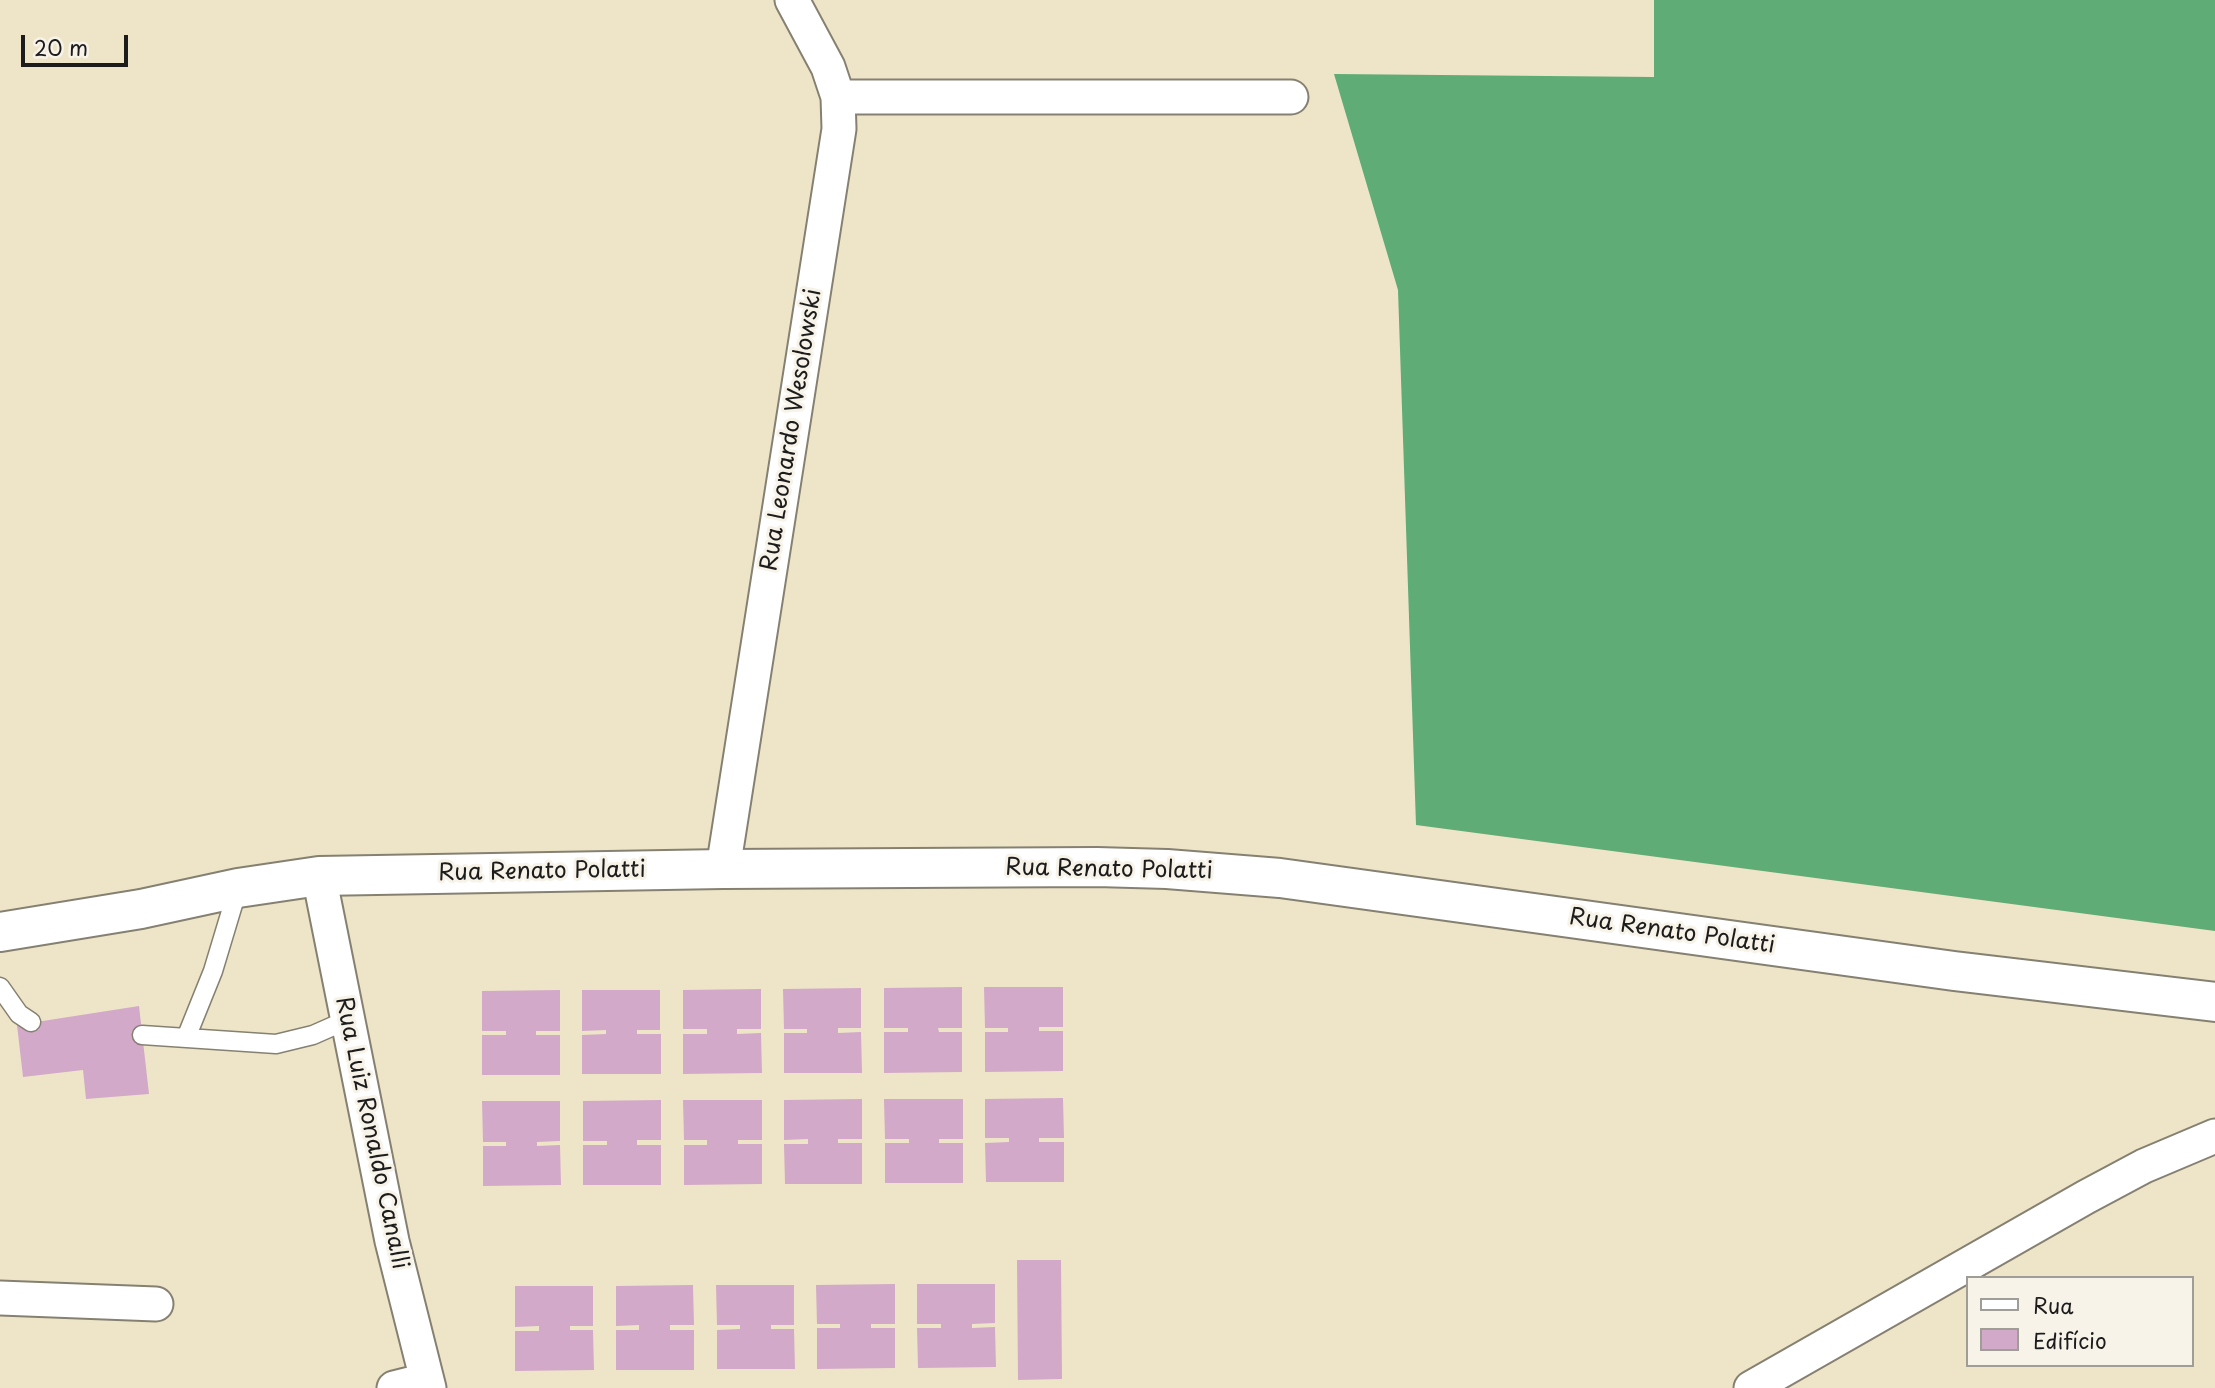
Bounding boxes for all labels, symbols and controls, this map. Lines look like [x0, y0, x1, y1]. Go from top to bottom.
scale bar [24, 21, 131, 65]
text: 20 m [34, 31, 88, 63]
street label: Rua Leonardo Wesolowski [756, 287, 828, 573]
street label: Rua Renato Polatti [1005, 854, 1213, 886]
street label: Rua Renato Polatti [438, 856, 646, 888]
street label: Rua Renato Polatti [1567, 904, 1777, 960]
street label: Rua Luiz Ronaldo Canalli [329, 994, 413, 1272]
legend [1966, 1276, 2194, 1367]
text: Rua [2033, 1289, 2073, 1321]
text: Edifício [2033, 1324, 2107, 1356]

